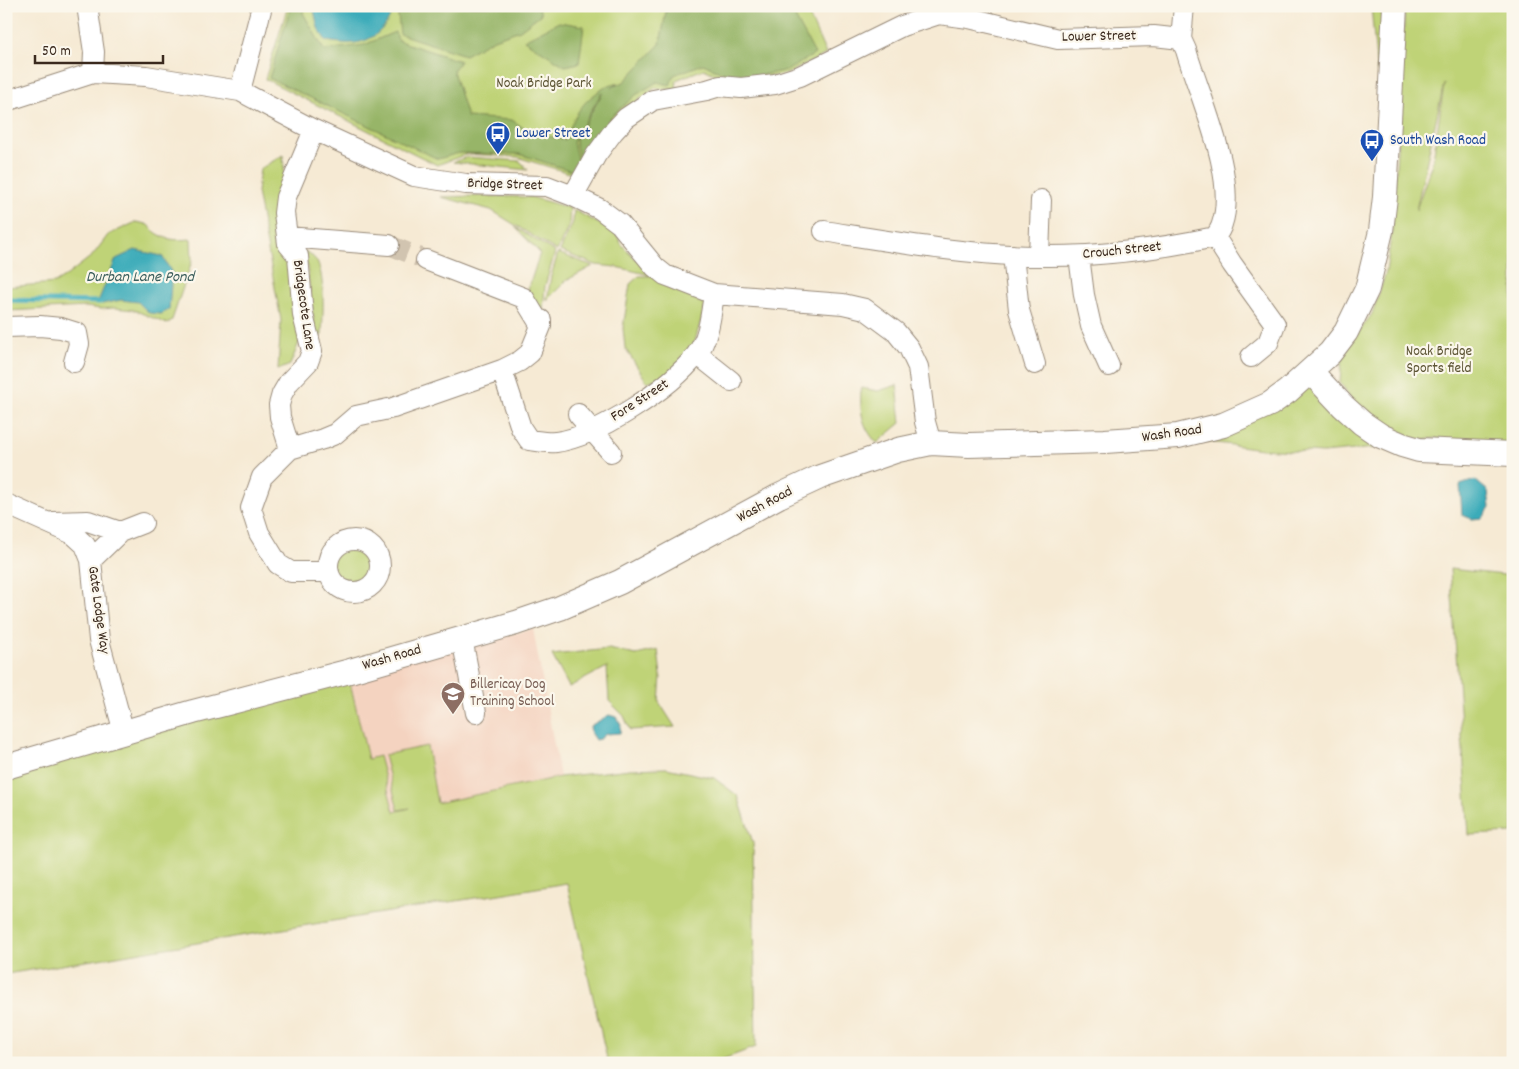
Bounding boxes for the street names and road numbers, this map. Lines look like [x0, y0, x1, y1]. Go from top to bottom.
street label: Lower Street [1062, 25, 1137, 49]
street label: Bridge Street [467, 173, 544, 197]
street label: Crouch Street [1082, 236, 1163, 266]
street label: Bridgecote Lane [286, 259, 320, 352]
street label: Fore Street [607, 374, 674, 428]
street label: Wash Road [1141, 419, 1203, 449]
street label: Wash Road [733, 481, 797, 529]
street label: Gate Lodge Way [81, 565, 115, 656]
street label: Wash Road [360, 639, 424, 677]

